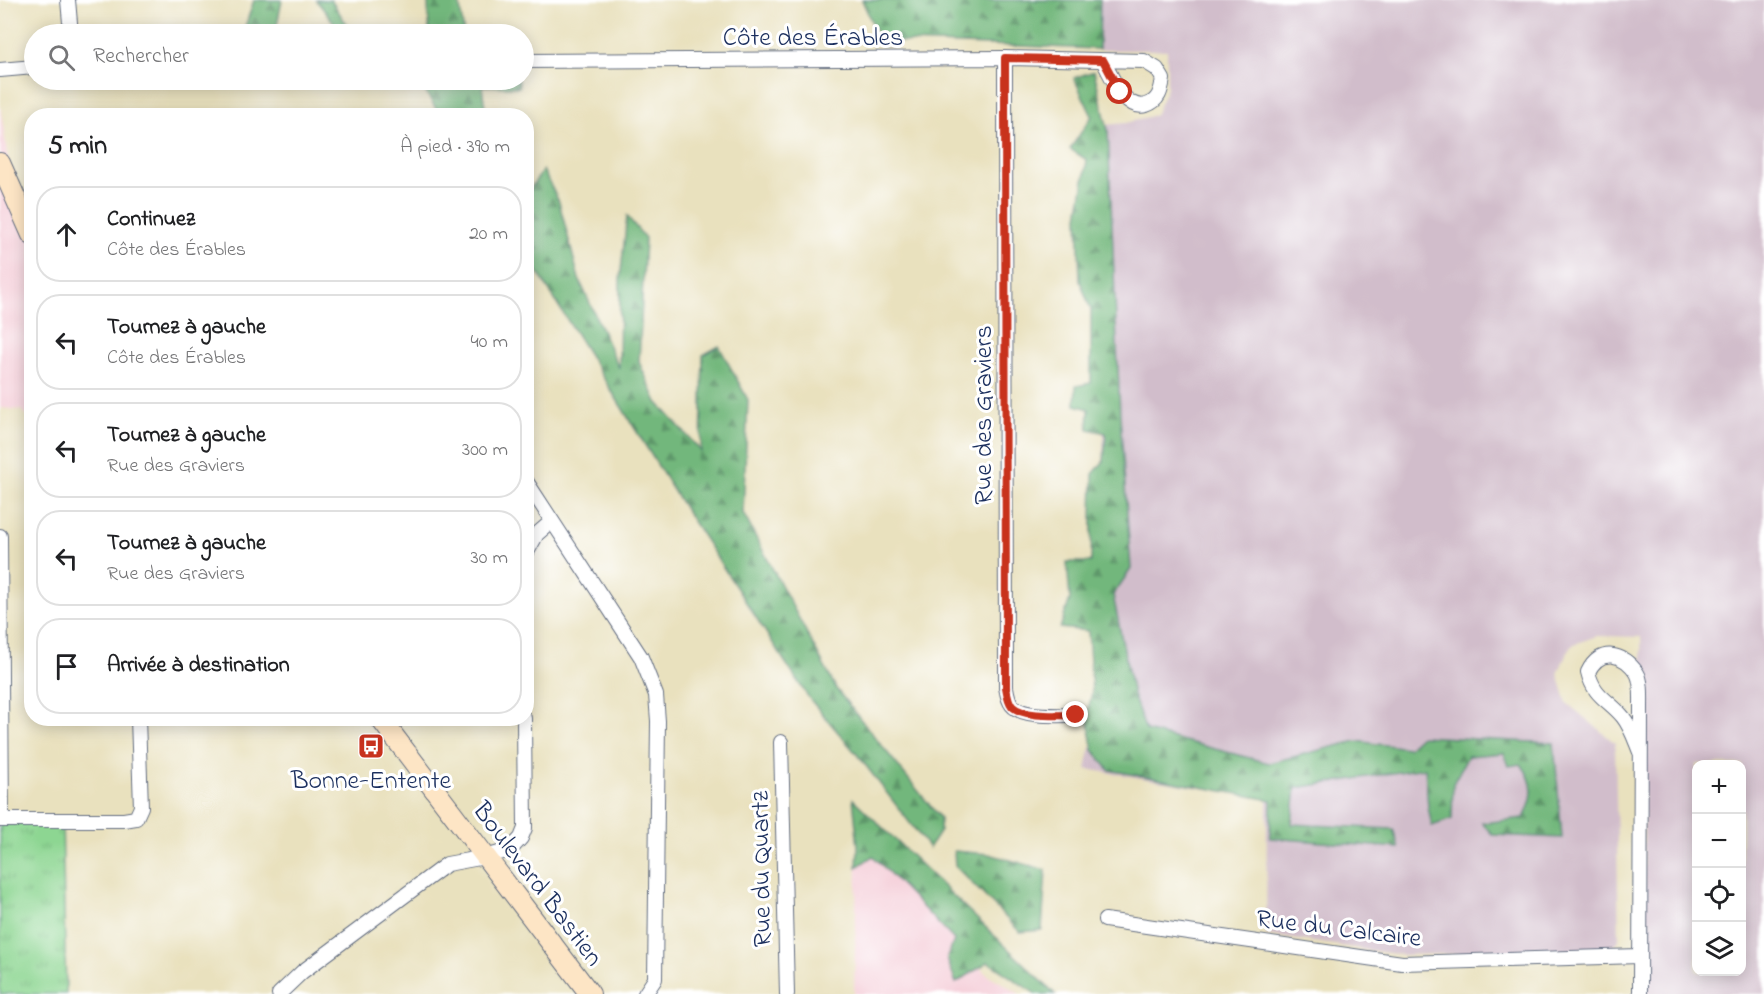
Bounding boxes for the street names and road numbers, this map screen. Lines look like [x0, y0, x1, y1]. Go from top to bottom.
street label: Côte des Érables [723, 20, 903, 58]
street label: Rue des Graviers [966, 325, 1004, 505]
street label: Rue du Quartz [743, 790, 783, 948]
street label: Boulevard Bastien [461, 794, 611, 975]
street label: Rue du Calcaire [1254, 901, 1424, 959]

